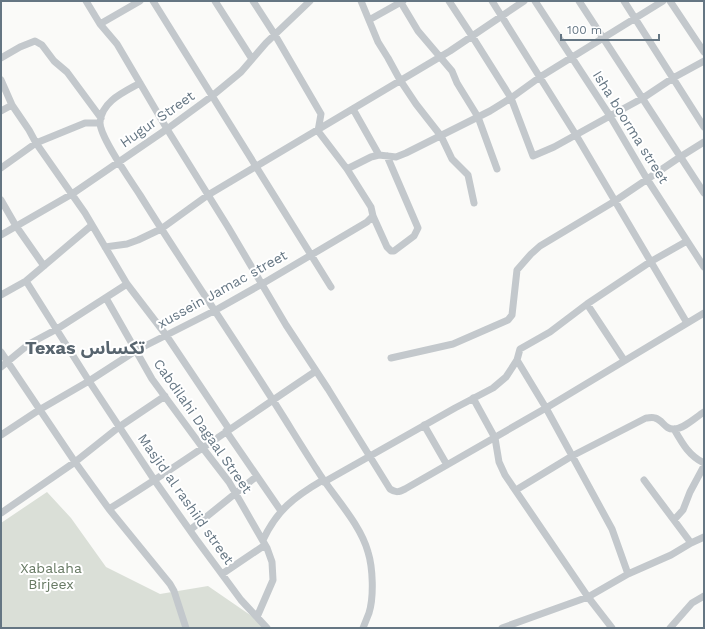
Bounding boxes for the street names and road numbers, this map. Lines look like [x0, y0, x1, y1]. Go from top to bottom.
street label: Isha boorma street [590, 68, 672, 186]
street label: Hugur Street [117, 87, 197, 151]
street label: xussein Jamac street [154, 247, 290, 331]
street label: Cabdilahi Dagaal Street [151, 356, 256, 496]
street label: Masjid al rashiid street [135, 431, 237, 567]

